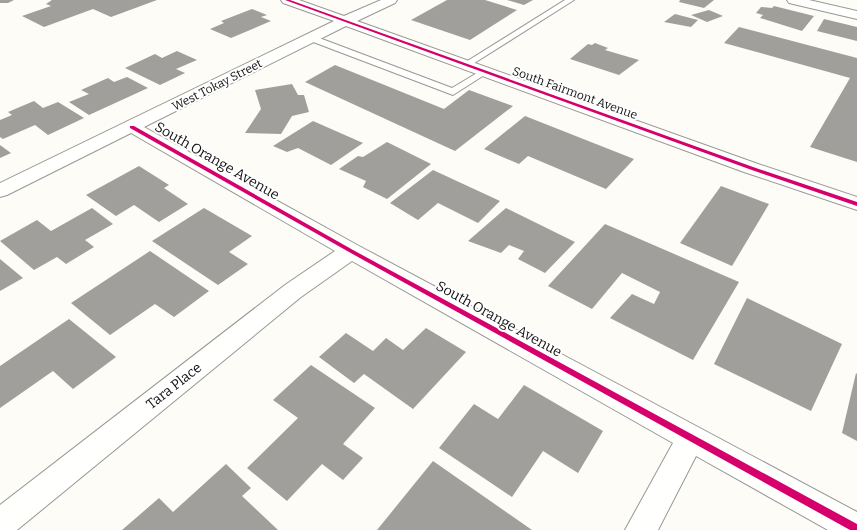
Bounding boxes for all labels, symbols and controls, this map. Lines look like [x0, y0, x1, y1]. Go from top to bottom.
street label: West Tokay Street [170, 56, 265, 114]
street label: South Fairmont Avenue [511, 64, 639, 122]
street label: South Orange Avenue [152, 118, 282, 204]
street label: South Orange Avenue [433, 277, 565, 361]
street label: Tara Place [143, 359, 205, 413]

